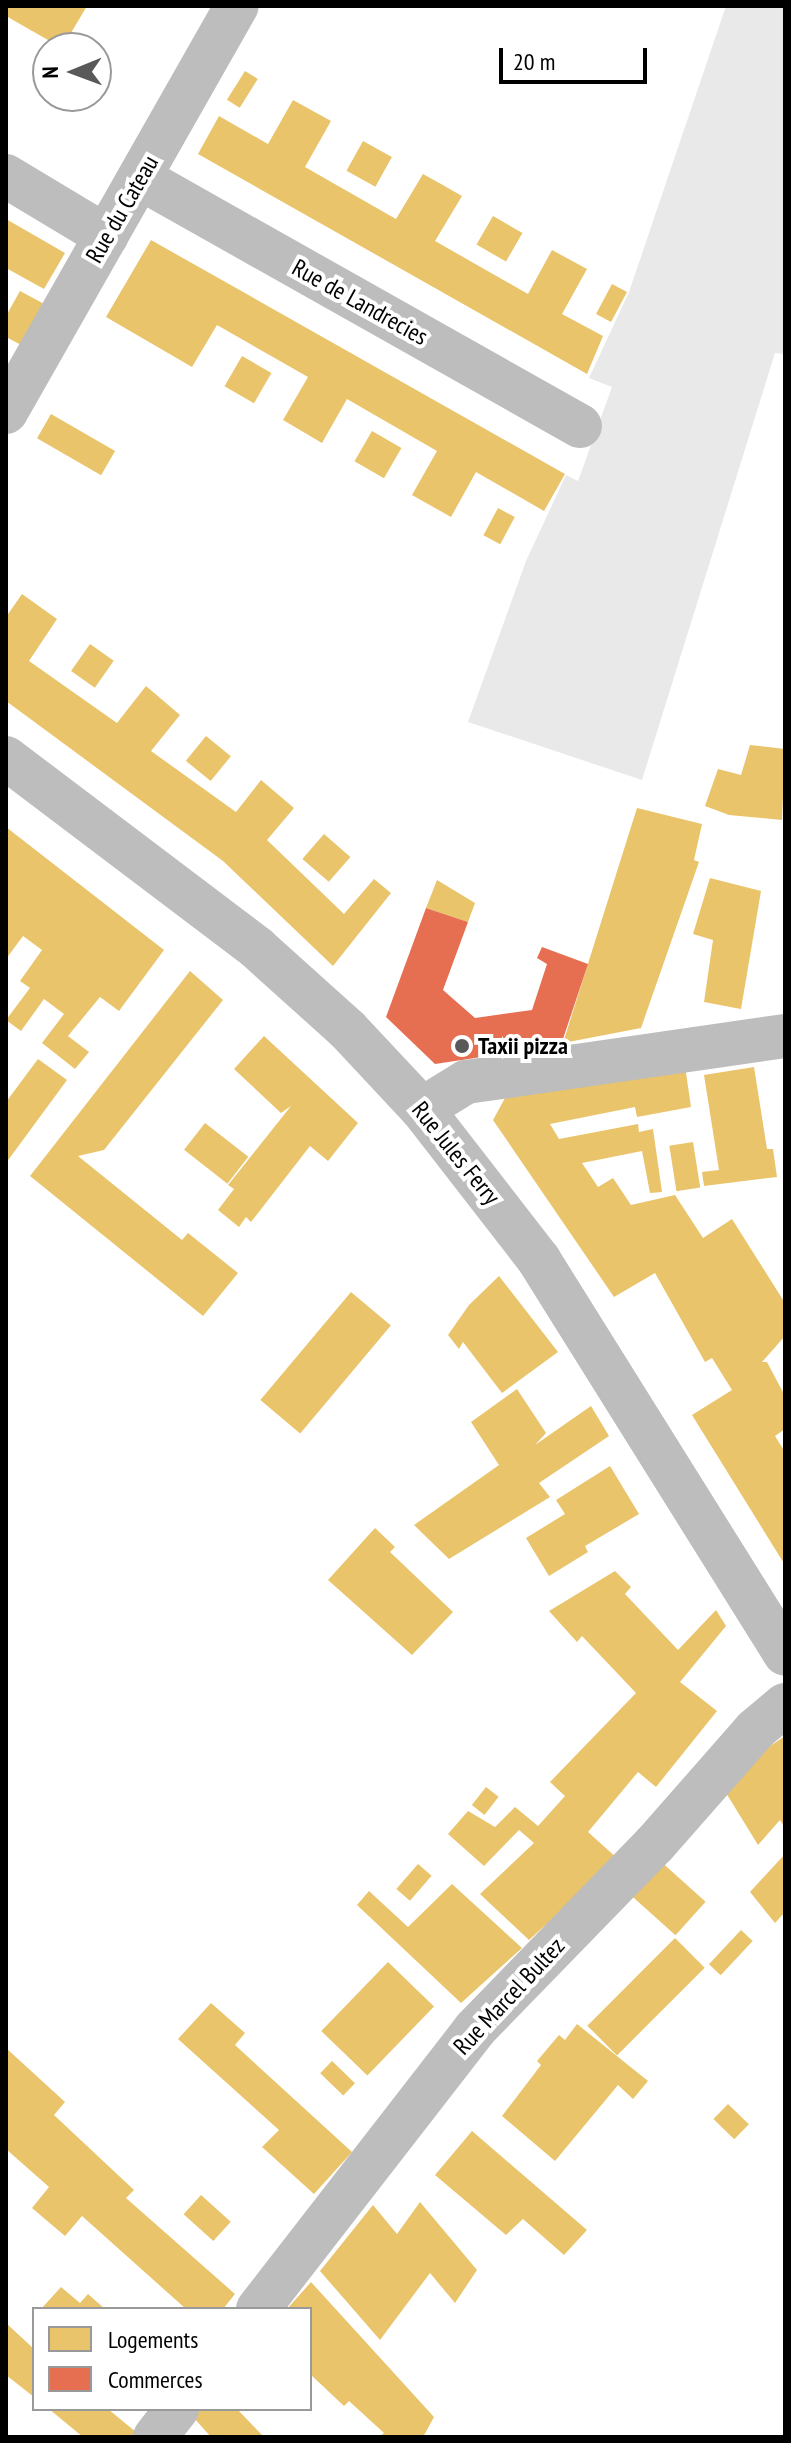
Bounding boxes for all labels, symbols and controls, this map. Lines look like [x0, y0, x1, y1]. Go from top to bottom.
north arrow [32, 32, 112, 112]
scale bar [503, 32, 651, 82]
text: 20 m [513, 46, 555, 77]
text: N [36, 66, 64, 79]
street label: Rue du Cateau [80, 150, 164, 268]
street label: Rue de Landrecies [287, 253, 433, 351]
place label: Taxii pizza [478, 1032, 568, 1060]
marker: Taxii pizza [453, 1037, 471, 1055]
street label: Rue Jules Ferry [406, 1096, 506, 1210]
street label: Rue Marcel Bultez [448, 1932, 570, 2060]
legend [32, 2307, 312, 2411]
text: Logements [108, 2324, 198, 2355]
text: Commerces [108, 2364, 203, 2395]

